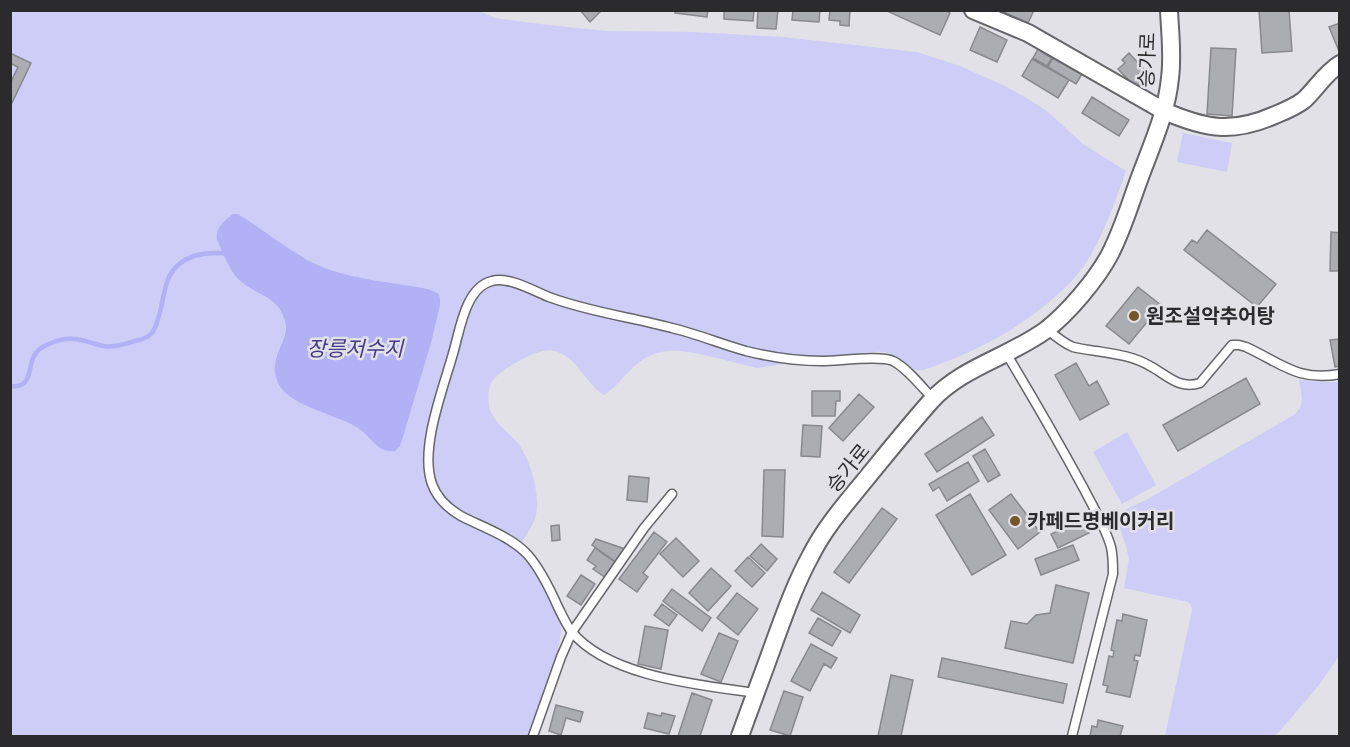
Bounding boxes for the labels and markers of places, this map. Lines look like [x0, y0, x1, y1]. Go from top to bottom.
place label: 원조설악추어탕 [1146, 303, 1275, 327]
marker: 원조설악추어탕 [1127, 309, 1141, 323]
place label: 카페드명베이커리 [1027, 508, 1174, 532]
marker: 카페드명베이커리 [1008, 514, 1022, 528]

